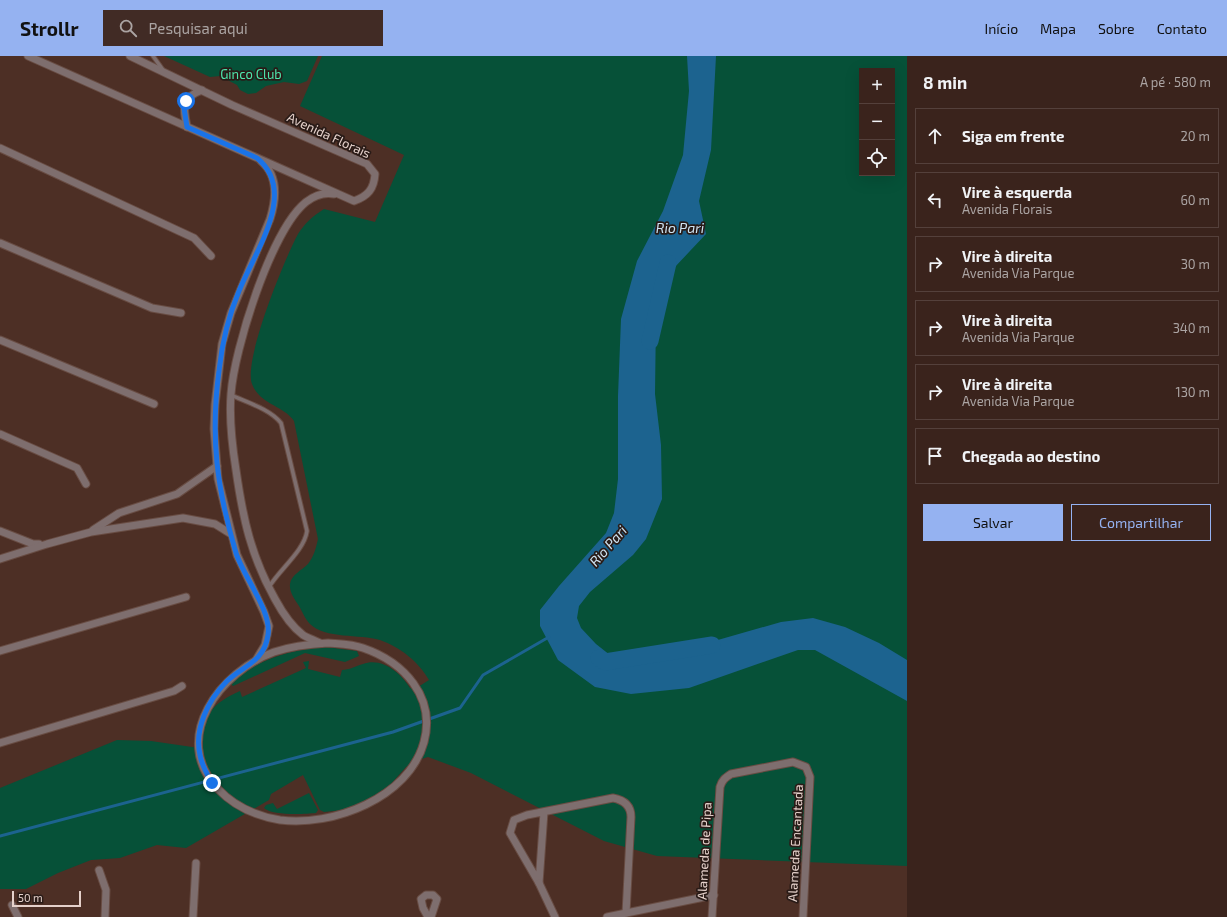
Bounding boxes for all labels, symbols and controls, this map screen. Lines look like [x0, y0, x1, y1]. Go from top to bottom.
search box [103, 10, 383, 46]
text: Strollr [20, 17, 79, 40]
icon: search [117, 17, 139, 39]
text: Pesquisar aqui [149, 19, 248, 37]
text: Início [985, 20, 1018, 37]
text: Mapa [1040, 20, 1076, 37]
text: Sobre [1098, 20, 1135, 37]
text: Contato [1157, 20, 1207, 37]
park label: Ginco Club [220, 66, 282, 82]
map controls [859, 68, 895, 176]
button: + [859, 68, 895, 104]
text: 8 min [923, 72, 967, 92]
text: A pé · 580 m [1140, 74, 1211, 90]
route start [177, 92, 195, 110]
button: − [859, 104, 895, 140]
street label: Avenida Florais [285, 109, 373, 161]
icon: ahead [924, 125, 946, 147]
text: Siga em frente [962, 127, 1064, 145]
text: 20 m [1181, 128, 1210, 144]
button: locate [859, 140, 895, 176]
text: Vire à esquerda [962, 183, 1072, 201]
icon: left [924, 189, 946, 211]
text: 60 m [1180, 192, 1210, 208]
text: Avenida Florais [962, 201, 1052, 217]
water label: Rio Pari [656, 219, 705, 236]
text: Vire à direita [962, 247, 1052, 265]
icon: right [924, 253, 946, 275]
text: 30 m [1181, 256, 1210, 272]
text: Avenida Via Parque [962, 265, 1074, 281]
text: Vire à direita [962, 311, 1052, 329]
icon: right [924, 317, 946, 339]
text: 340 m [1173, 320, 1210, 336]
text: Avenida Via Parque [962, 329, 1074, 345]
text: Vire à direita [962, 375, 1052, 393]
icon: right [924, 381, 946, 403]
text: 130 m [1175, 384, 1210, 400]
text: Avenida Via Parque [962, 393, 1074, 409]
icon: arrive [924, 445, 946, 467]
text: Chegada ao destino [962, 447, 1100, 465]
button: Salvar [923, 504, 1063, 541]
button: Compartilhar [1071, 504, 1211, 541]
water label: Rio Pari [585, 521, 630, 569]
route end [203, 774, 221, 792]
street label: Alameda Encantada [784, 784, 806, 902]
street label: Alameda de Pipa [693, 802, 715, 900]
scale bar [12, 889, 81, 908]
text: 50 m [18, 891, 43, 904]

